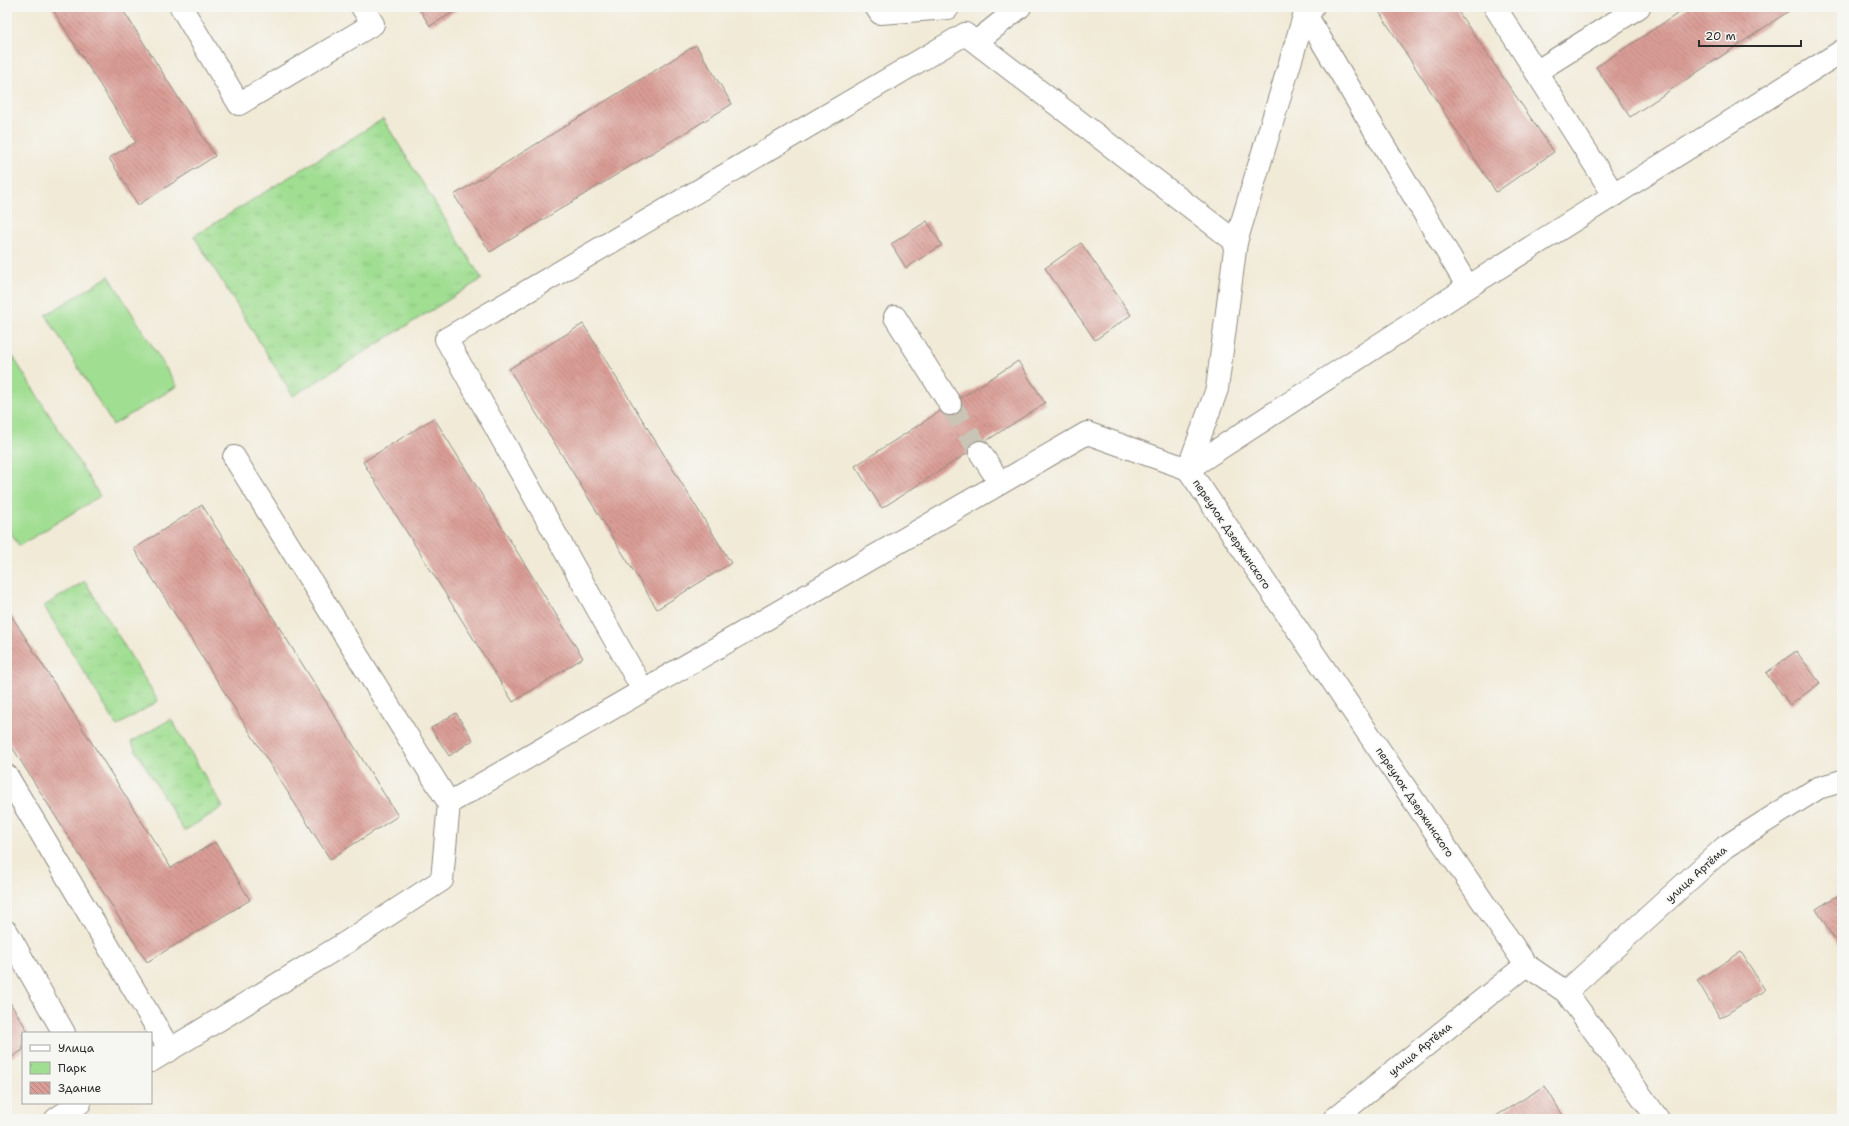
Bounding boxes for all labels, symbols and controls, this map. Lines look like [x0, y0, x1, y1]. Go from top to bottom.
scale bar [1699, 22, 1801, 48]
text: 20 m [1705, 28, 1736, 44]
street label: переулок Дзержинского [1189, 476, 1274, 593]
street label: переулок Дзержинского [1372, 744, 1457, 861]
street label: улица Артёма [1662, 843, 1730, 906]
street label: улица Артёма [1385, 1019, 1455, 1080]
legend [22, 1032, 152, 1104]
text: Улица [58, 1040, 95, 1056]
text: Парк [58, 1060, 87, 1076]
text: Здание [58, 1080, 102, 1096]

